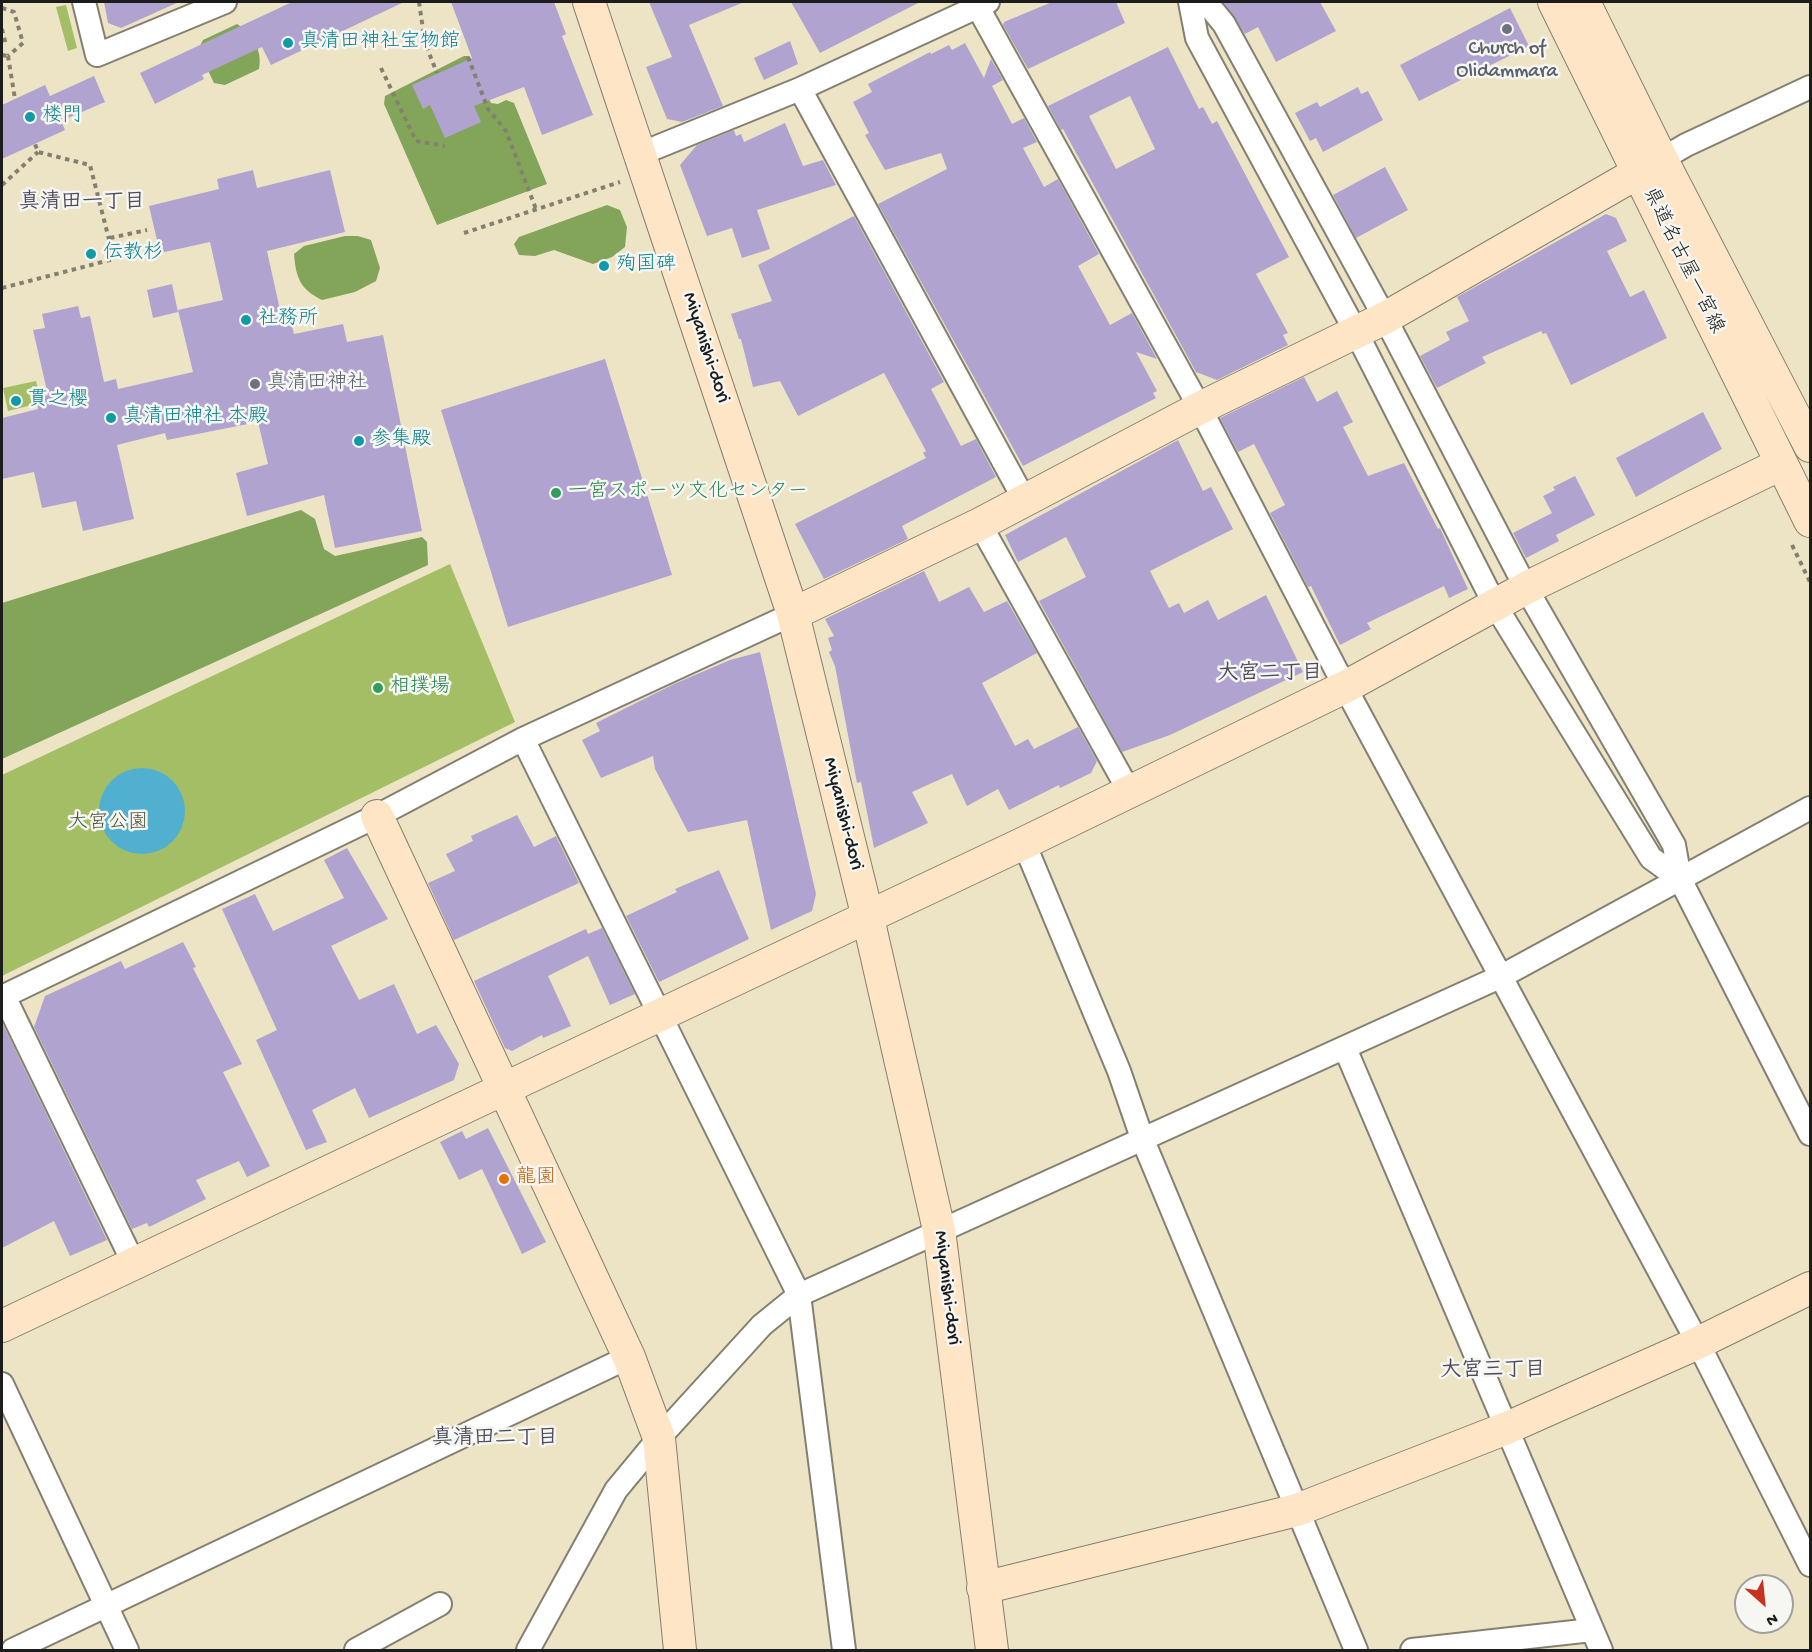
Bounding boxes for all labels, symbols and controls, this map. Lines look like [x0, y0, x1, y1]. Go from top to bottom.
marker: Church of Olidammara [1500, 22, 1514, 36]
place label: 真清田神社宝物館 [300, 31, 460, 55]
marker: 真清田神社宝物館 [281, 36, 295, 50]
place label: Church of Olidammara [1456, 38, 1558, 85]
place label: 楼門 [42, 105, 82, 129]
marker: 楼門 [23, 110, 37, 124]
street label: 県道名古屋一宮線 [1636, 184, 1728, 338]
district label: 真清田一丁目 [19, 191, 145, 217]
place label: 伝教杉 [103, 242, 163, 266]
marker: 伝教杉 [84, 247, 98, 261]
place label: 殉国碑 [616, 254, 676, 278]
marker: 殉国碑 [597, 259, 611, 273]
street label: Miyanishi-dori [676, 289, 734, 407]
place label: 社務所 [258, 308, 318, 332]
marker: 社務所 [239, 313, 253, 327]
place label: 真清田神社 [267, 372, 367, 396]
marker: 真清田神社 [248, 377, 262, 391]
place label: 貫之櫻 [28, 389, 88, 413]
marker: 貫之櫻 [9, 394, 23, 408]
place label: 真清田神社 本殿 [123, 406, 268, 430]
marker: 真清田神社 本殿 [104, 411, 118, 425]
place label: 参集殿 [371, 429, 431, 453]
marker: 参集殿 [352, 434, 366, 448]
place label: 一宮スポーツ文化センター [568, 481, 808, 505]
marker: 一宮スポーツ文化センター [549, 486, 563, 500]
district label: 大宮二丁目 [1218, 662, 1322, 688]
place label: 相撲場 [390, 676, 450, 700]
marker: 相撲場 [371, 681, 385, 695]
street label: Miyanishi-dori [816, 755, 868, 873]
park label: 大宮公園 [68, 812, 148, 836]
place label: 龍園 [516, 1167, 556, 1191]
marker: 龍園 [497, 1172, 511, 1186]
street label: Miyanishi-dori [927, 1229, 965, 1347]
district label: 大宮三丁目 [1441, 1359, 1545, 1385]
district label: 真清田二丁目 [432, 1427, 558, 1453]
north arrow [1734, 1574, 1794, 1634]
text: N [1763, 1608, 1780, 1630]

